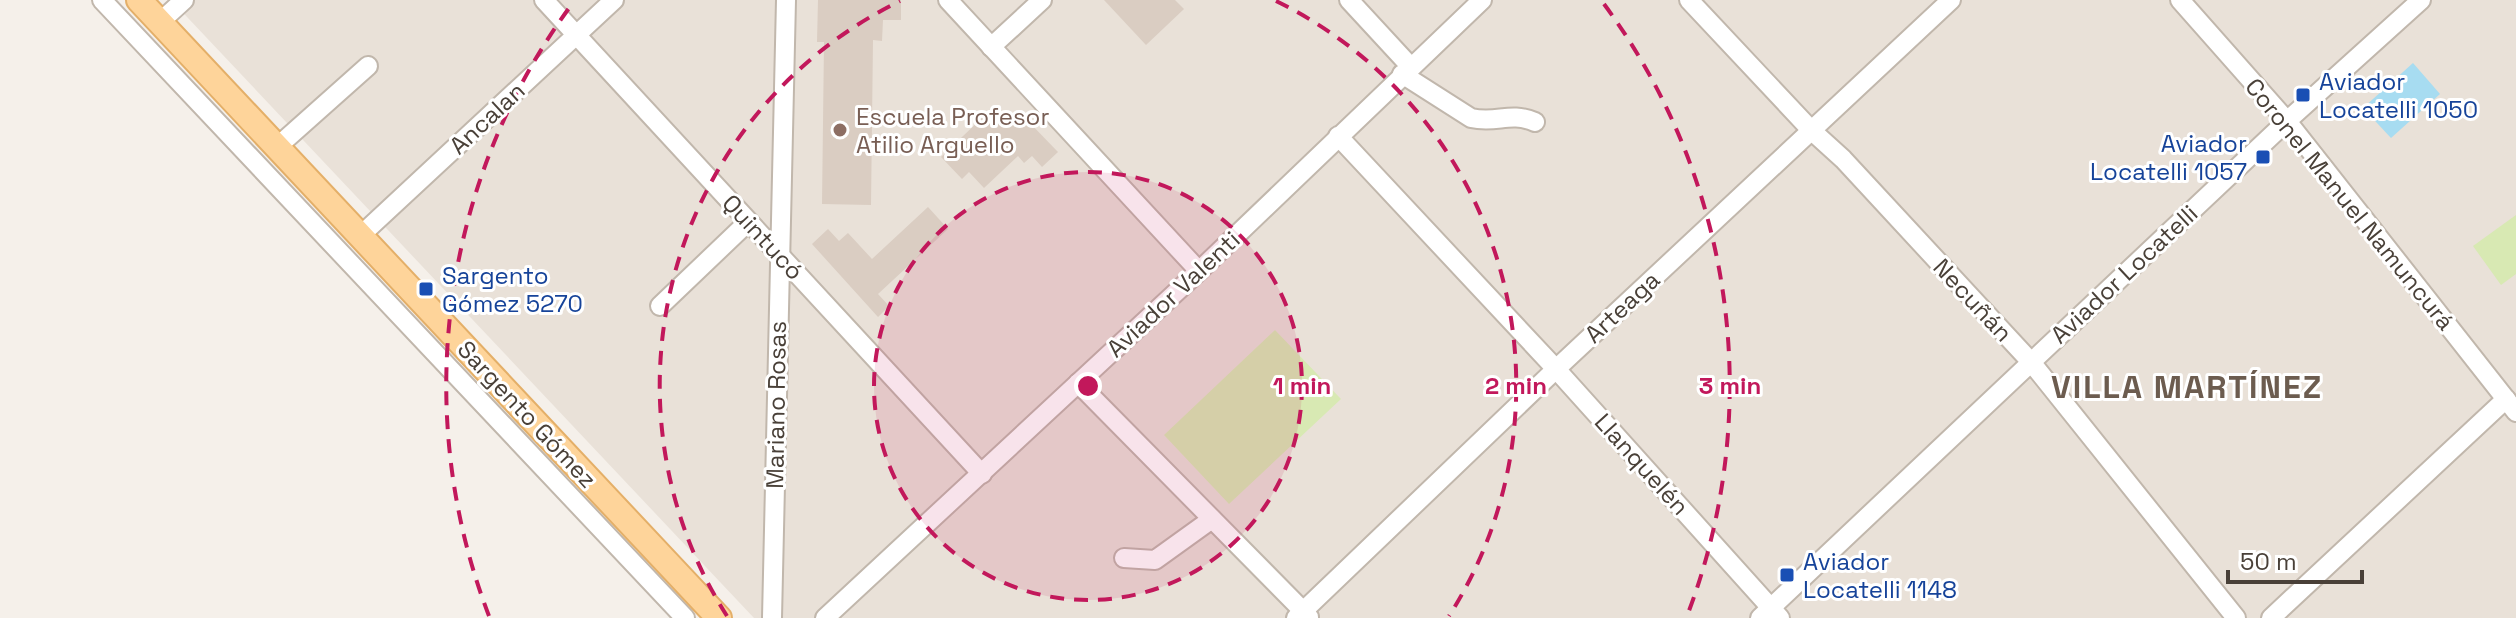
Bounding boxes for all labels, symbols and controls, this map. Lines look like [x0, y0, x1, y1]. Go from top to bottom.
place label: Aviador Locatelli 1050 [2319, 66, 2478, 125]
street label: Coronel Manuel Namuncurá [2239, 72, 2462, 337]
street label: Ancalan [443, 75, 531, 161]
marker: Aviador Locatelli 1050 [2294, 86, 2312, 104]
place label: Escuela Profesor Atilio Arguello [856, 101, 1049, 160]
marker: Escuela Profesor Atilio Arguello [831, 121, 849, 139]
place label: Aviador Locatelli 1057 [2090, 128, 2247, 187]
marker: Aviador Locatelli 1057 [2254, 148, 2272, 166]
street label: Quintucó [716, 188, 810, 286]
street label: Aviador Locatelli [2044, 198, 2204, 350]
street label: Aviador Valenti [1100, 224, 1246, 364]
street label: Necuñán [1927, 252, 2019, 348]
place label: Sargento Gómez 5270 [442, 260, 583, 319]
street label: Arteaga [1578, 264, 1666, 350]
marker: Sargento Gómez 5270 [417, 280, 435, 298]
street label: Mariano Rosas [759, 321, 793, 489]
street label: Sargento Gómez [451, 334, 603, 494]
district label: VILLA MARTÍNEZ [2051, 367, 2323, 407]
text: 1 min [1273, 370, 1331, 401]
text: 2 min [1485, 370, 1547, 401]
text: 3 min [1699, 370, 1761, 401]
centre of rings [1074, 372, 1102, 400]
street label: Llanquelén [1588, 407, 1696, 521]
scale bar [2228, 534, 2362, 584]
place label: Aviador Locatelli 1148 [1803, 546, 1957, 605]
text: 50 m [2240, 546, 2297, 577]
marker: Aviador Locatelli 1148 [1778, 566, 1796, 584]

